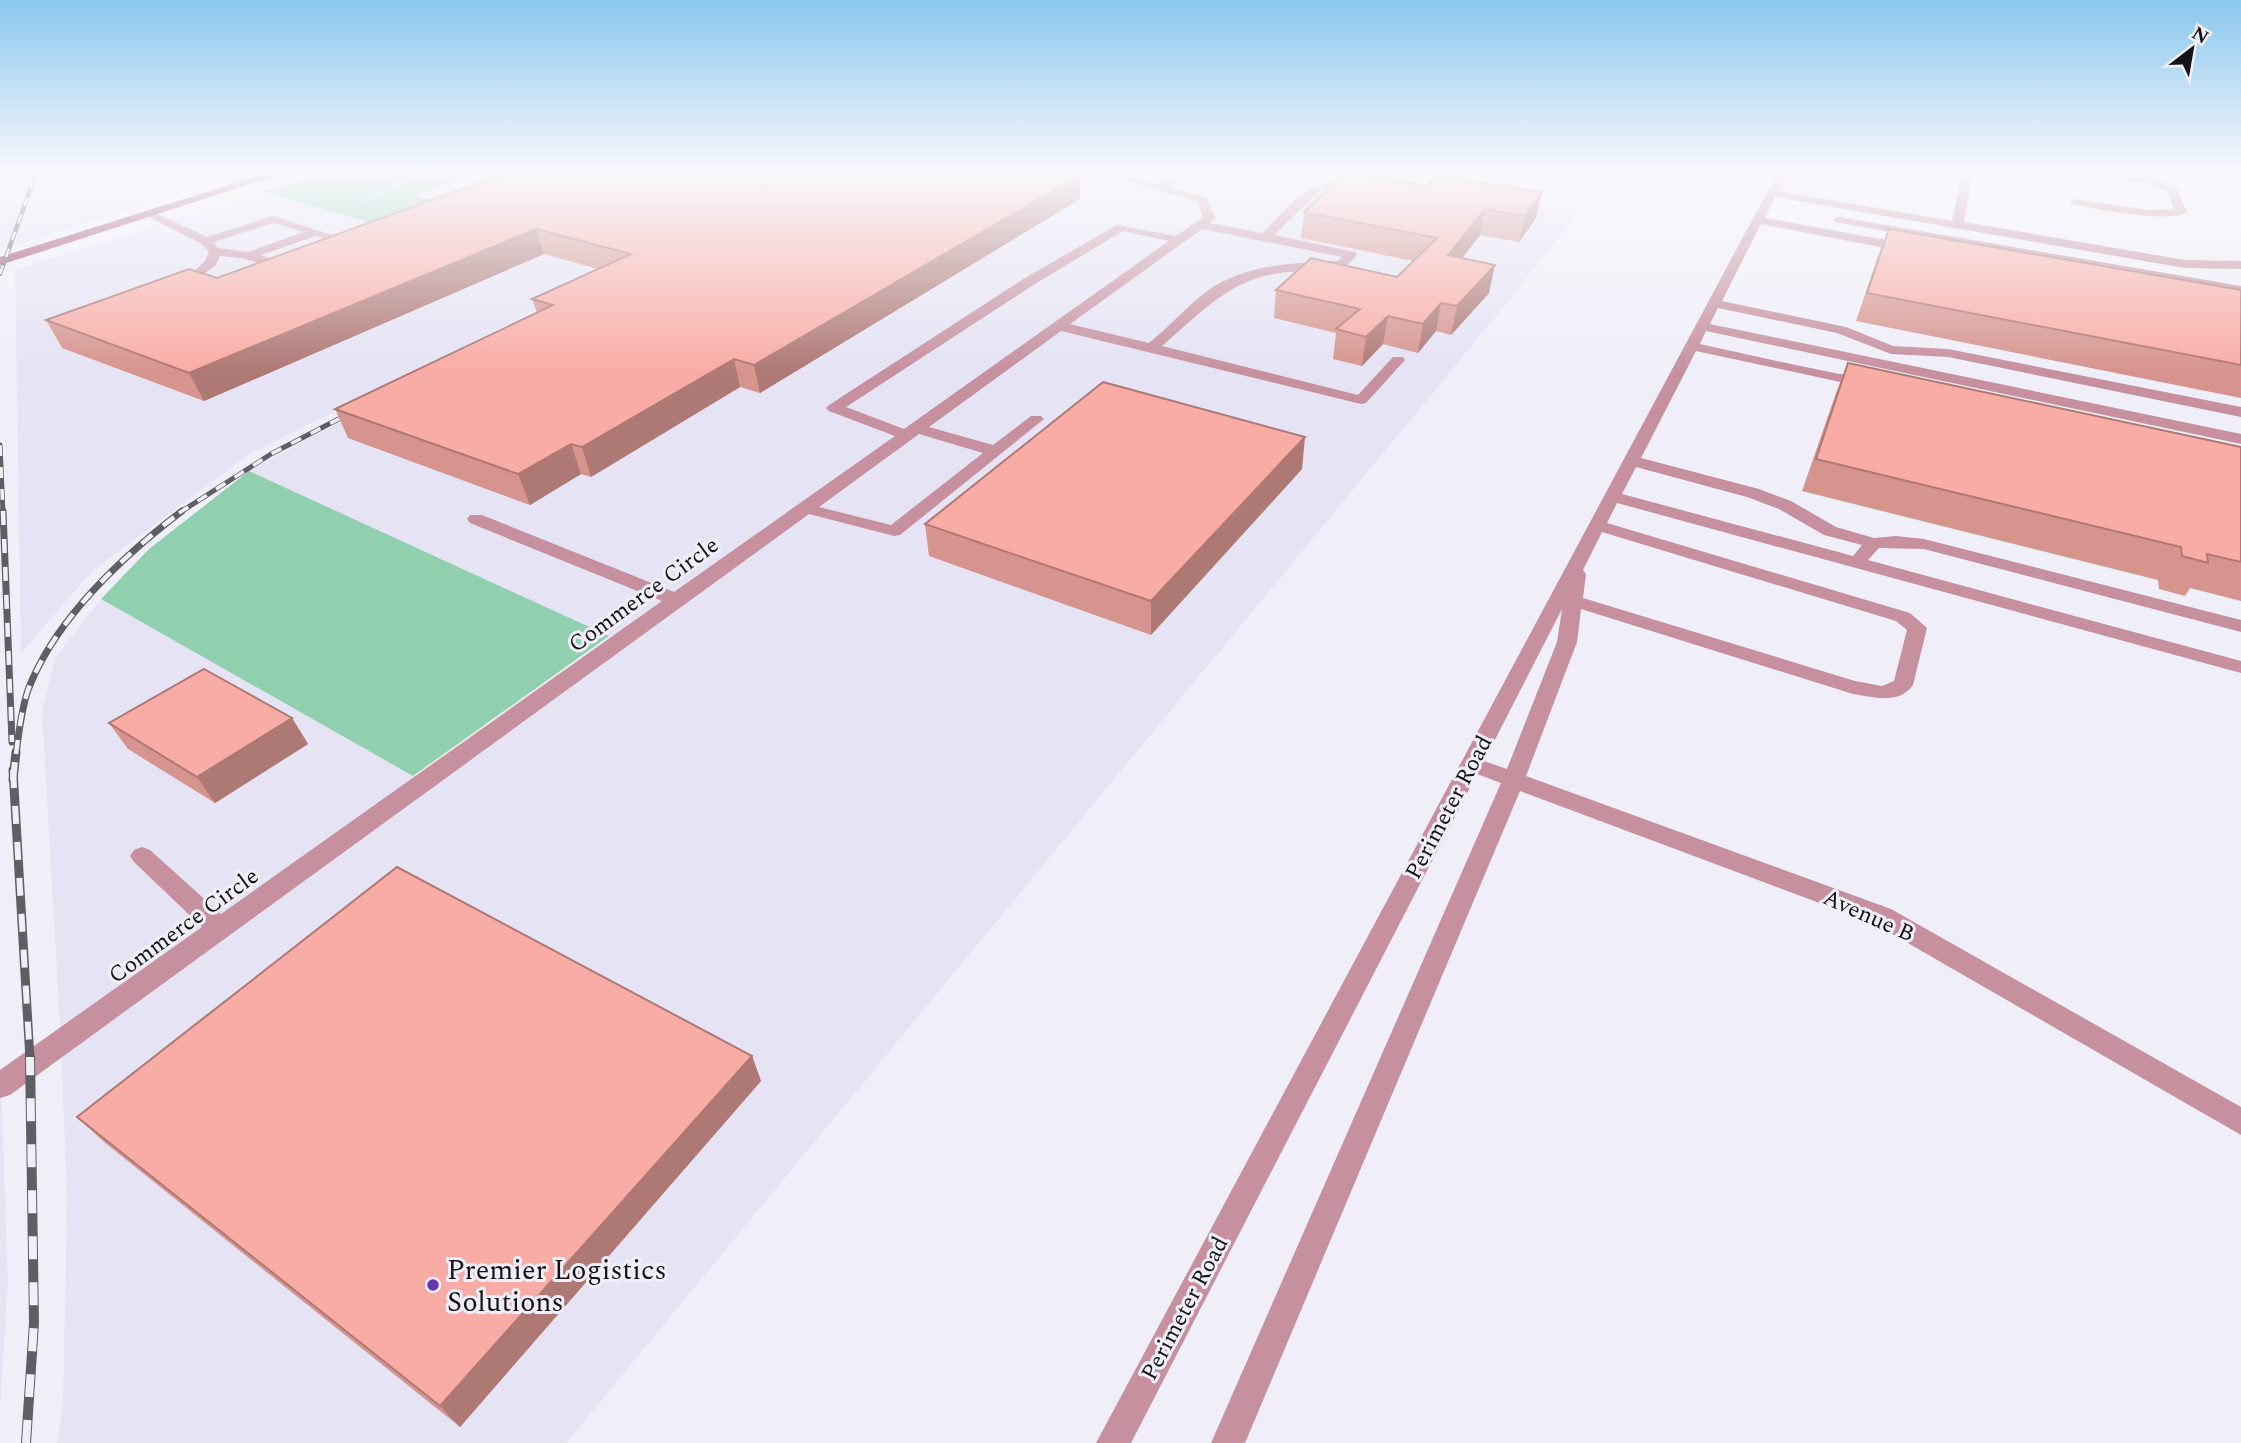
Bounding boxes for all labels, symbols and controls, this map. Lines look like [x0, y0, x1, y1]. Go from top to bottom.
north arrow [2157, 14, 2227, 84]
text: N [2186, 19, 2214, 52]
street label: Commerce Circle [561, 529, 726, 662]
street label: Perimeter Road [1397, 729, 1502, 886]
street label: Commerce Circle [101, 860, 266, 993]
street label: Avenue B [1817, 881, 1920, 952]
street label: Perimeter Road [1133, 1230, 1238, 1387]
place label: Premier Logistics Solutions [447, 1249, 667, 1324]
marker: Premier Logistics Solutions [425, 1277, 441, 1293]

